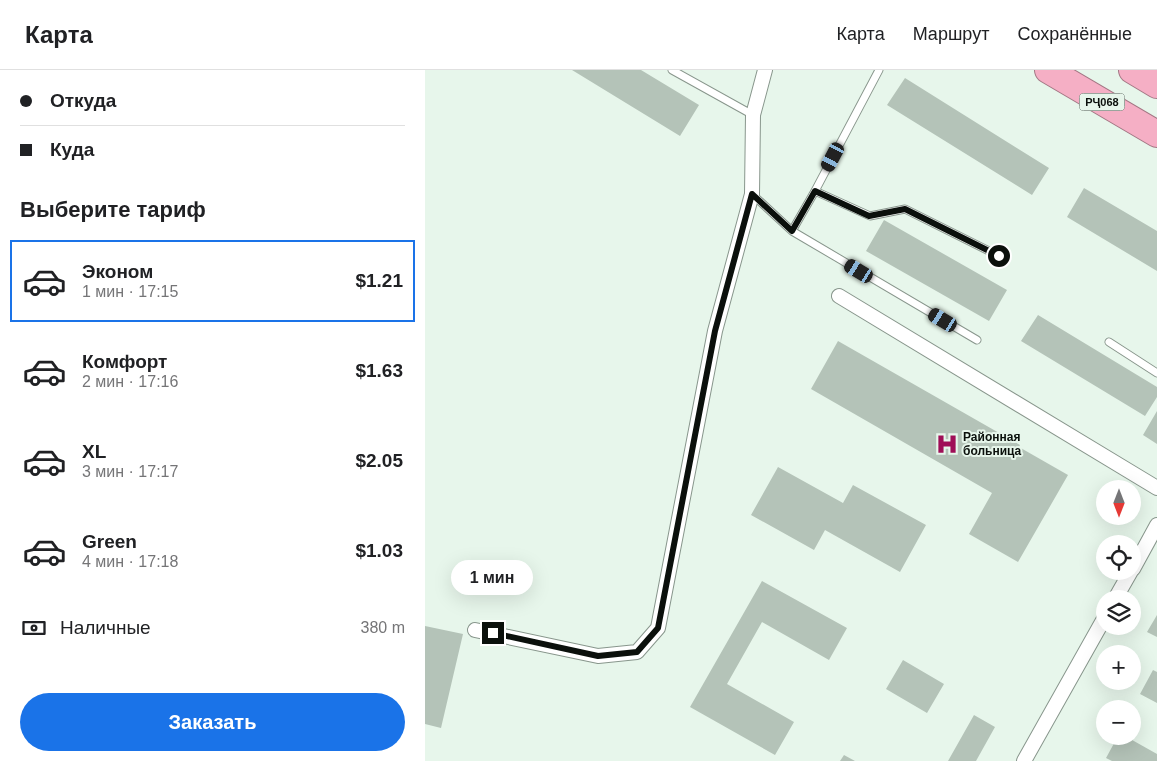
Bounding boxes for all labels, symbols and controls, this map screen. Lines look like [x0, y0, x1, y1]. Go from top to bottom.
text: Карта [25, 21, 93, 48]
text: Карта [837, 24, 885, 44]
text: Маршрут [913, 24, 989, 44]
text: Сохранённые [1017, 24, 1132, 44]
text: Откуда [50, 90, 116, 111]
road number: РҶ068 [1079, 94, 1125, 111]
text: Куда [50, 139, 94, 160]
car [819, 140, 846, 174]
text: Выберите тариф [20, 197, 206, 222]
route start [988, 245, 1010, 267]
car [842, 257, 875, 285]
icon: car [22, 259, 67, 304]
text: Эконом [82, 261, 153, 282]
text: $1.21 [355, 270, 403, 291]
text: 1 мин · 17:15 [82, 283, 178, 300]
car [926, 306, 959, 334]
icon: car [22, 349, 67, 394]
text: Комфорт [82, 351, 167, 372]
text: $1.63 [355, 360, 403, 381]
text: 2 мин · 17:16 [82, 373, 178, 390]
place label: Районная больница [963, 430, 1022, 458]
hospital icon: Районная больница [934, 431, 960, 457]
icon: car [22, 439, 67, 484]
text: XL [82, 441, 106, 462]
text: $2.05 [355, 450, 403, 471]
text: 3 мин · 17:17 [82, 463, 178, 480]
north arrow [1096, 480, 1141, 525]
map controls [1096, 480, 1141, 745]
icon: car [22, 529, 67, 574]
text: Green [82, 531, 137, 552]
button: locate [1096, 535, 1141, 580]
text: $1.03 [355, 540, 403, 561]
text: 4 мин · 17:18 [82, 553, 178, 570]
callout: 1 мин [452, 560, 534, 596]
text: 1 мин [470, 569, 514, 586]
button: layers [1096, 590, 1141, 635]
icon: cash [20, 614, 48, 642]
text: Наличные [60, 617, 151, 638]
text: 380 m [361, 619, 405, 636]
route end [482, 622, 504, 644]
button: + [1096, 645, 1141, 690]
button: Заказать [20, 693, 405, 751]
button: − [1096, 700, 1141, 745]

